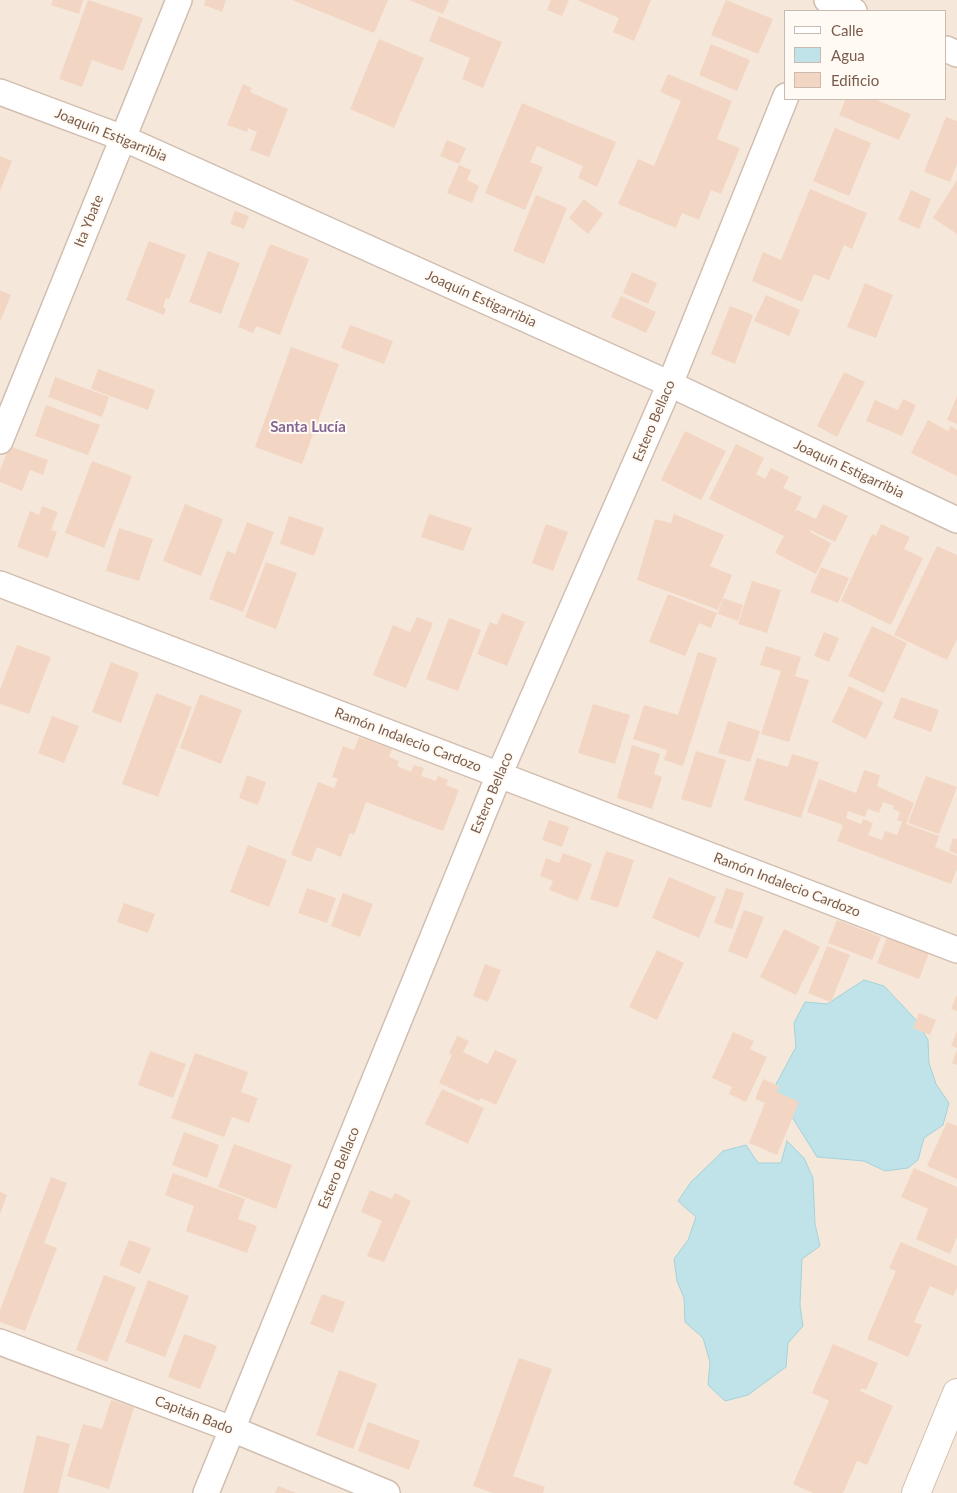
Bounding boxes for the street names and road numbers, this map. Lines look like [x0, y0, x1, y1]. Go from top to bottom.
street label: Joaquín Estigarribia [52, 105, 170, 165]
street label: Ita Ybate [71, 192, 107, 250]
street label: Joaquín Estigarribia [423, 267, 539, 331]
street label: Estero Bellaco [629, 378, 679, 464]
street label: Joaquín Estigarribia [791, 436, 907, 502]
street label: Ramón Indalecio Cardozo [332, 704, 484, 776]
street label: Estero Bellaco [467, 750, 517, 836]
street label: Ramón Indalecio Cardozo [711, 849, 863, 921]
street label: Estero Bellaco [315, 1124, 363, 1212]
street label: Capitán Bado [152, 1392, 236, 1438]

